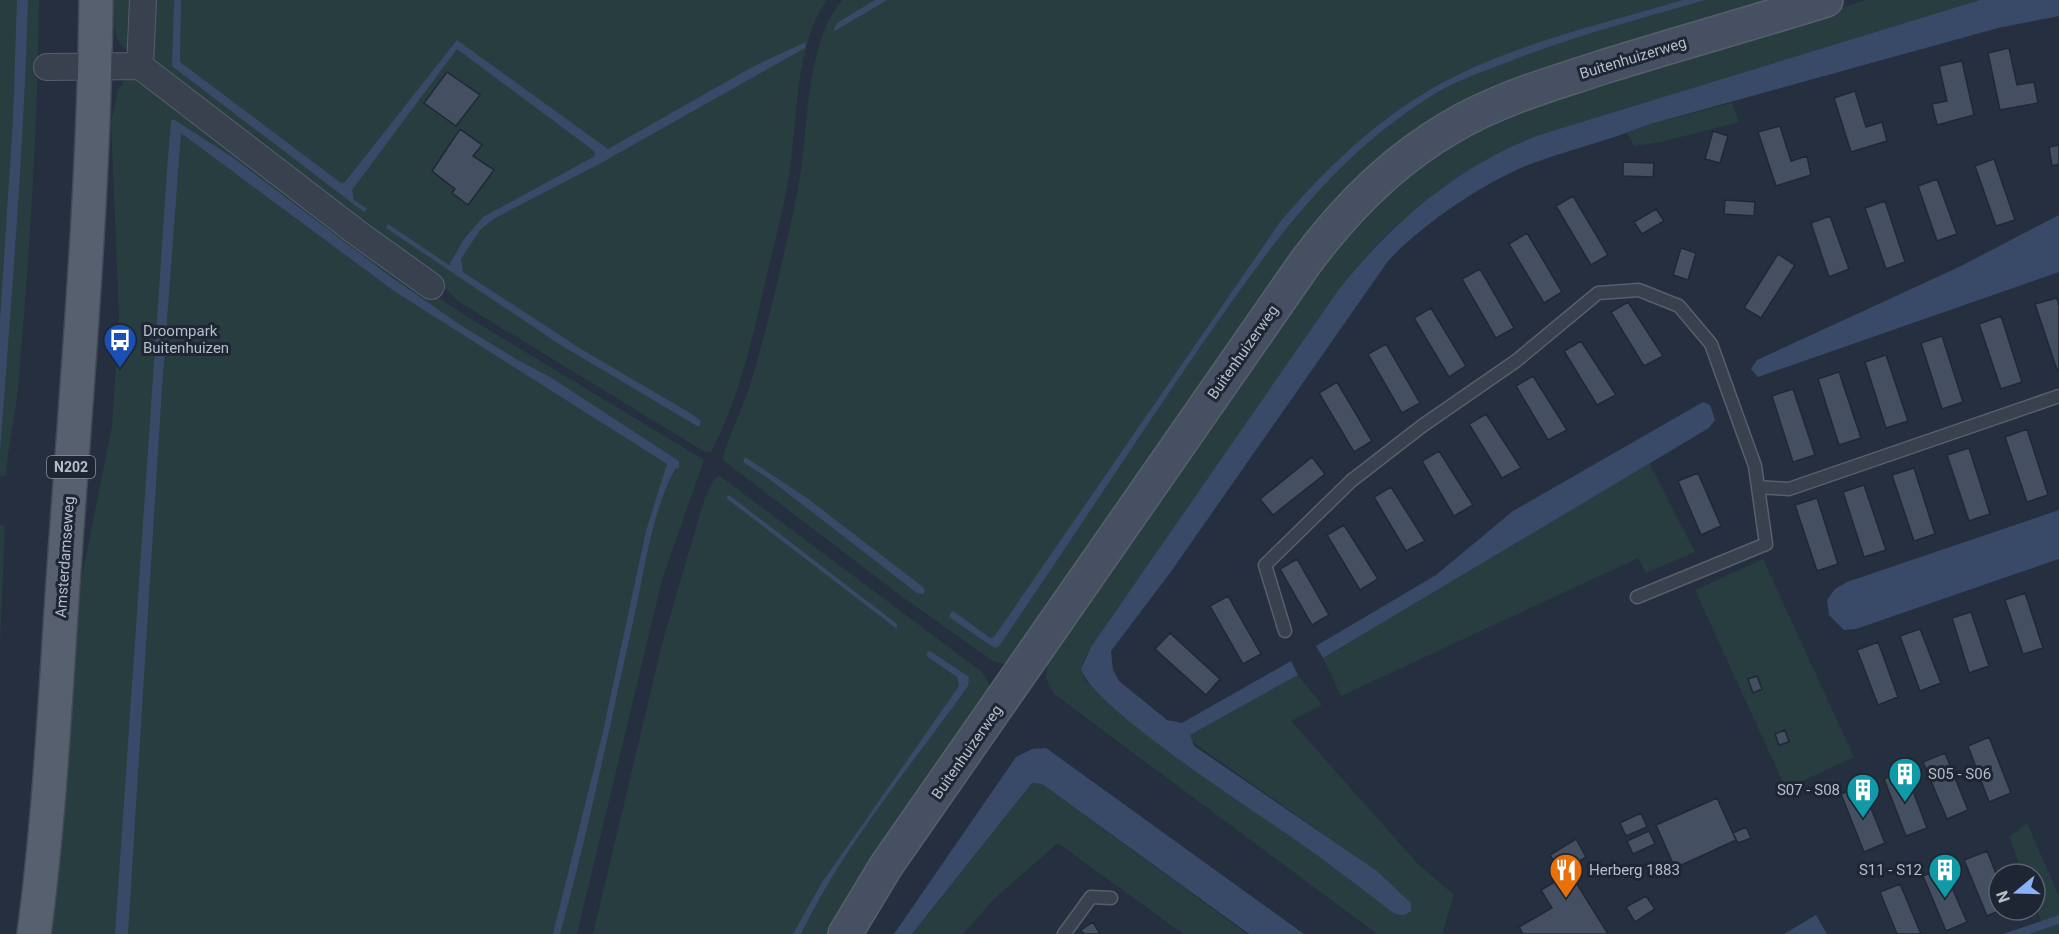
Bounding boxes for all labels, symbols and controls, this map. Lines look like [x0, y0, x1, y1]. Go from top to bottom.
street label: Buitenhuizerweg [1577, 33, 1689, 83]
street label: Buitenhuizerweg [1204, 301, 1282, 403]
bus stop icon: Droompark Buitenhuizen [102, 322, 138, 369]
place label: Droompark Buitenhuizen [143, 322, 229, 357]
road number: N202 [47, 456, 95, 478]
street label: Amsterdamseweg [52, 496, 78, 618]
street label: Buitenhuizerweg [928, 701, 1006, 803]
building icon: S05 - S06 [1887, 756, 1923, 803]
place label: S05 - S06 [1928, 765, 1991, 783]
building icon: S07 - S08 [1845, 772, 1881, 819]
place label: S07 - S08 [1777, 781, 1840, 799]
restaurant icon: Herberg 1883 [1548, 852, 1584, 899]
building icon: S11 - S12 [1927, 852, 1963, 899]
place label: Herberg 1883 [1589, 861, 1680, 879]
place label: S11 - S12 [1859, 861, 1922, 879]
north arrow [1987, 862, 2047, 922]
text: N [1992, 888, 2014, 905]

